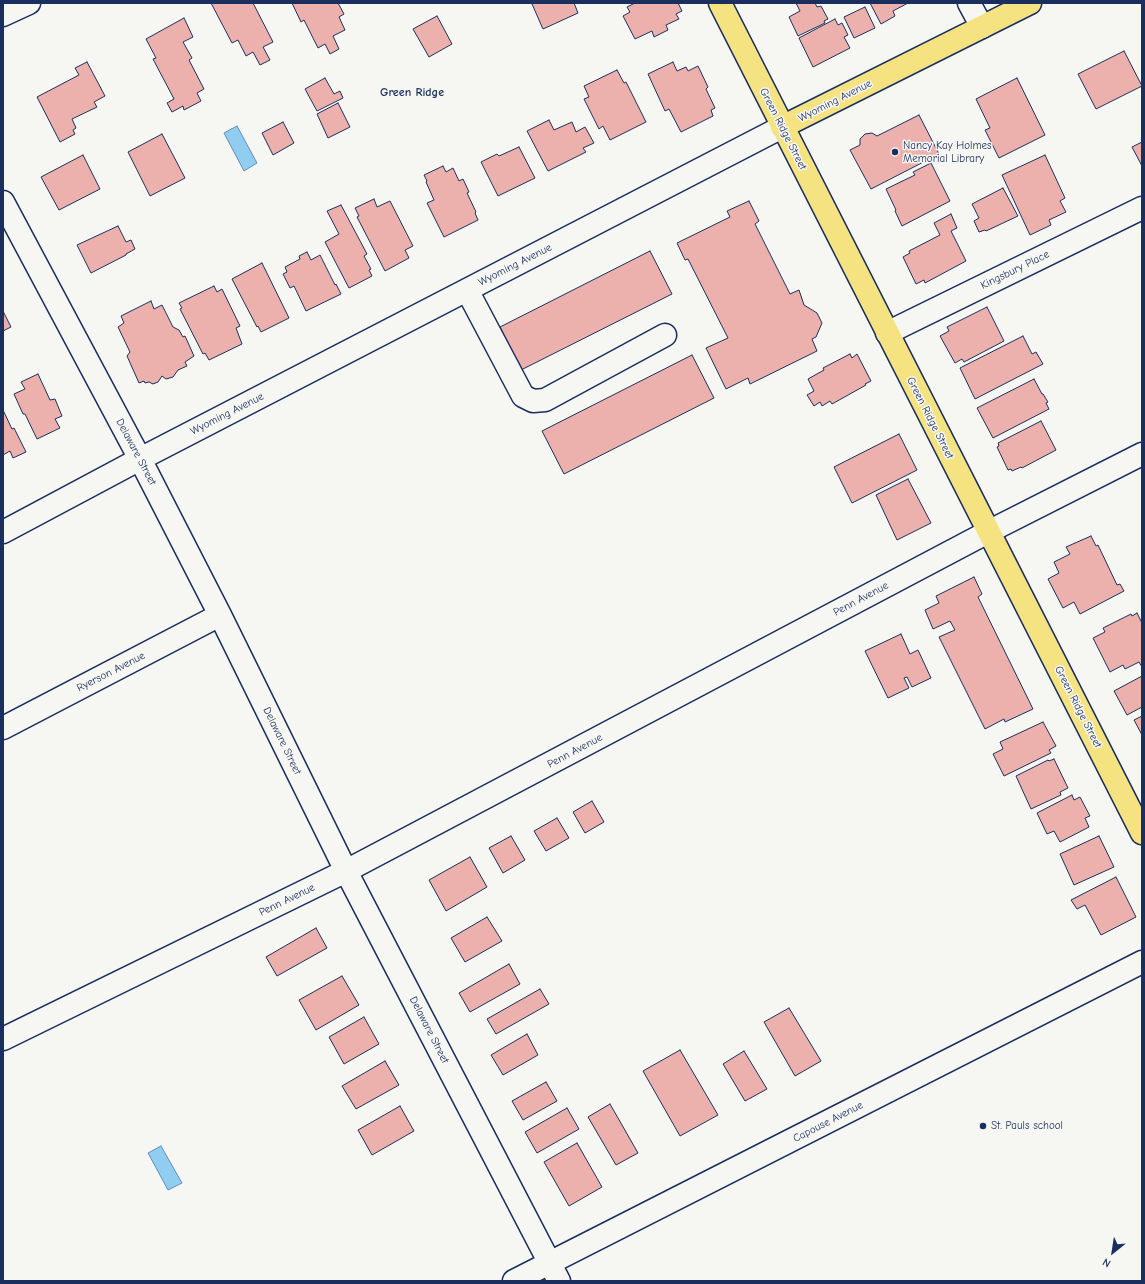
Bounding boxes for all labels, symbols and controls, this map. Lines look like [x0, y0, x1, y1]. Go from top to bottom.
street label: Wyoming Avenue [796, 77, 874, 125]
district label: Green Ridge [380, 86, 444, 100]
street label: Green Ridge Street [757, 86, 809, 172]
place label: Nancy Kay Holmes Memorial Library [903, 139, 992, 165]
marker: Nancy Kay Holmes Memorial Library [890, 147, 900, 157]
street label: Wyoming Avenue [476, 241, 554, 289]
street label: Kingsbury Place [979, 248, 1051, 292]
street label: Green Ridge Street [904, 375, 956, 461]
street label: Wyoming Avenue [188, 390, 266, 438]
street label: Delaware Street [113, 416, 159, 488]
street label: Penn Avenue [831, 579, 891, 619]
street label: Ryerson Avenue [75, 649, 147, 695]
street label: Green Ridge Street [1052, 664, 1104, 750]
street label: Delaware Street [260, 705, 304, 777]
street label: Penn Avenue [545, 731, 605, 771]
street label: Penn Avenue [257, 881, 317, 919]
street label: Delaware Street [406, 994, 452, 1066]
street label: Capouse Avenue [791, 1099, 865, 1145]
place label: St. Pauls school [991, 1119, 1063, 1133]
marker: St. Pauls school [978, 1121, 988, 1131]
north arrow [1093, 1232, 1133, 1272]
text: N [1100, 1255, 1113, 1270]

